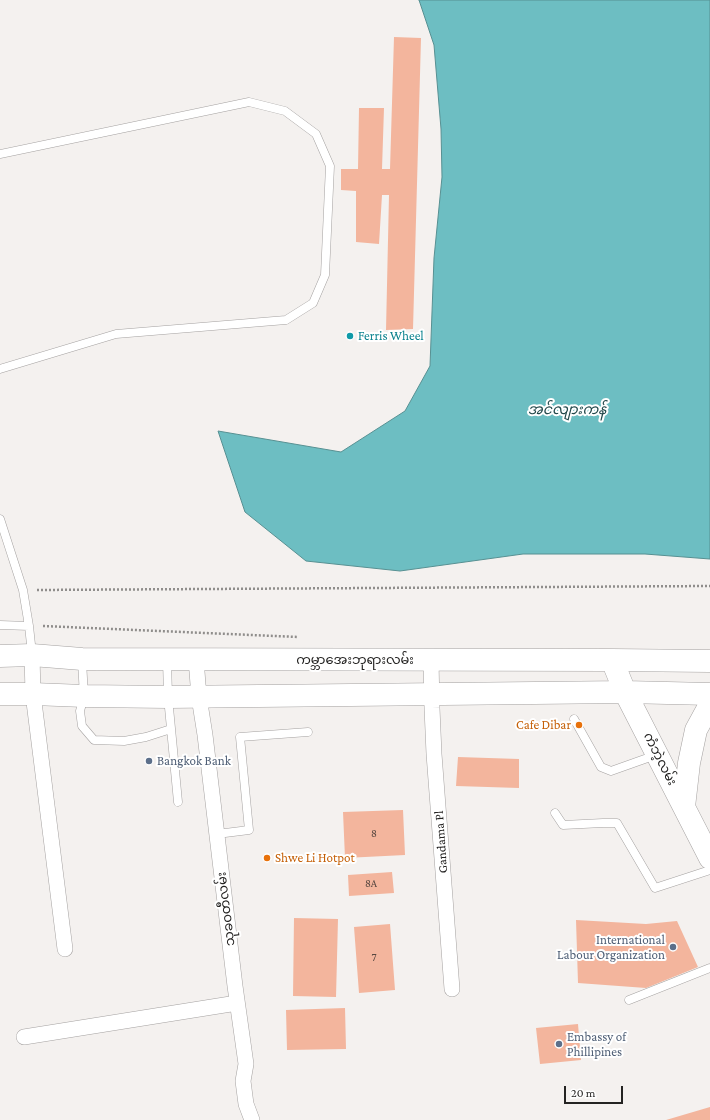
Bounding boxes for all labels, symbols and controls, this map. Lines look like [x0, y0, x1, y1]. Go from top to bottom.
place label: Ferris Wheel [358, 328, 424, 344]
marker: Ferris Wheel [345, 331, 355, 341]
water label: အင်လျားကန် [528, 402, 606, 418]
street label: ကမ္ဘာအေးဘုရားလမ်း [296, 652, 414, 668]
place label: Cafe Dibar [516, 717, 571, 733]
marker: Cafe Dibar [574, 720, 584, 730]
street label: ကံဘဲ့လမ်း [640, 730, 680, 788]
place label: Bangkok Bank [157, 753, 231, 769]
marker: Bangkok Bank [144, 756, 154, 766]
street label: Gandama Pl [431, 810, 451, 874]
house number: 8 [371, 827, 377, 841]
place label: Shwe Li Hotpot [275, 850, 355, 866]
marker: Shwe Li Hotpot [262, 853, 272, 863]
street label: သုခဝတီလမ်း [214, 871, 238, 947]
house number: 8A [365, 877, 377, 891]
place label: International Labour Organization [557, 932, 665, 963]
marker: International Labour Organization [668, 942, 678, 952]
house number: 7 [371, 951, 377, 965]
place label: Embassy of Phillipines [567, 1029, 626, 1060]
marker: Embassy of Phillipines [554, 1039, 564, 1049]
scale bar [566, 1078, 625, 1104]
text: 20 m [571, 1086, 595, 1100]

